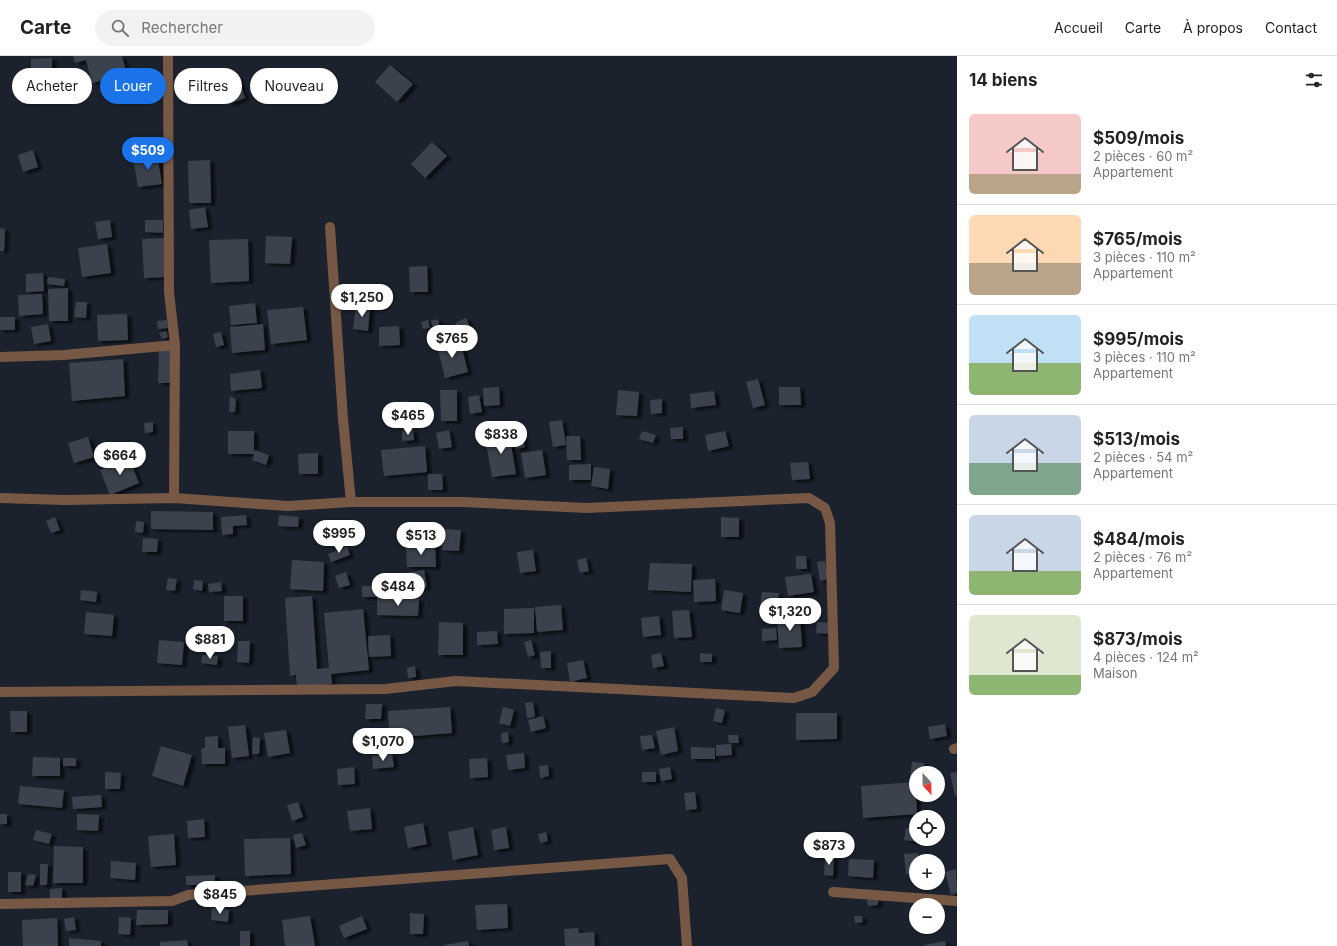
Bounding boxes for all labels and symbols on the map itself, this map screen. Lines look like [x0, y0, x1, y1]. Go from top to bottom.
pin: $509 [124, 137, 172, 171]
pin: $1,250 [329, 284, 395, 318]
pin: $765 [428, 325, 476, 359]
pin: $465 [384, 402, 432, 436]
pin: $838 [477, 421, 525, 455]
pin: $664 [96, 442, 144, 476]
pin: $995 [315, 520, 363, 554]
pin: $513 [397, 522, 445, 556]
pin: $484 [374, 573, 422, 607]
pin: $1,320 [757, 598, 823, 632]
pin: $881 [186, 626, 234, 660]
pin: $1,070 [350, 728, 416, 762]
north arrow [909, 766, 945, 802]
pin: $873 [805, 832, 853, 866]
pin: $845 [196, 881, 244, 915]

